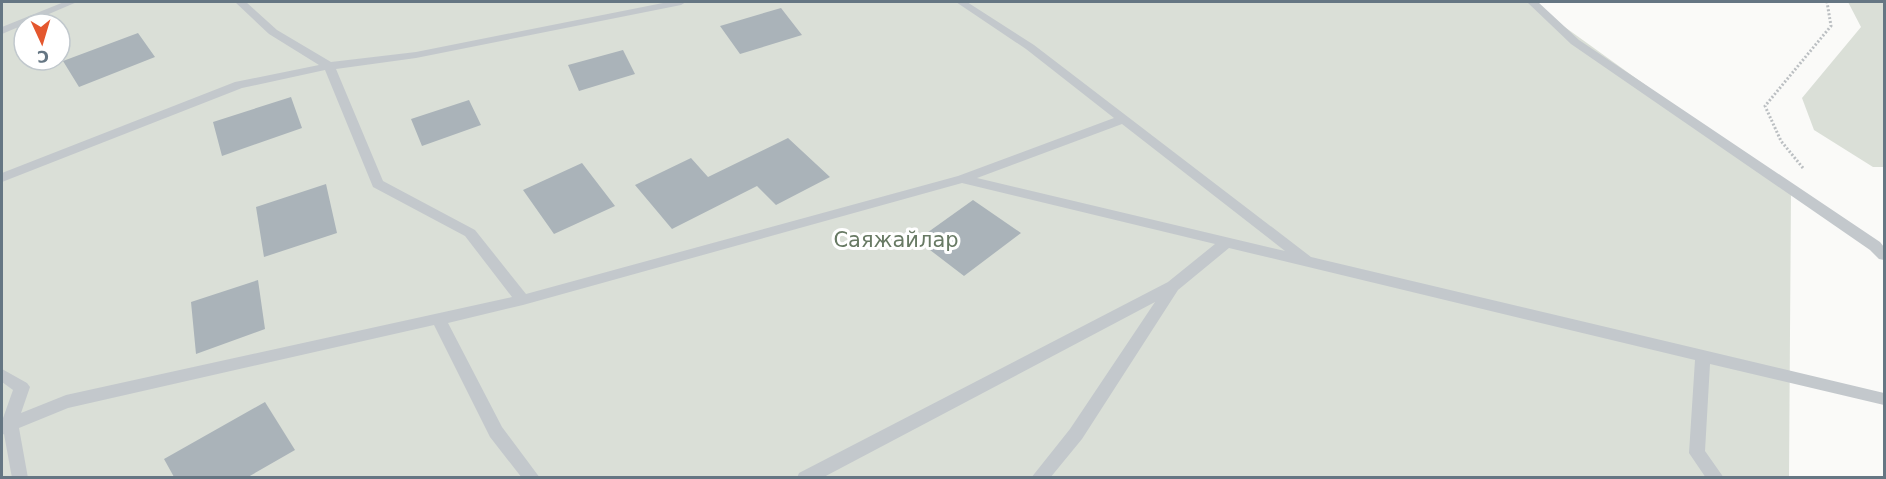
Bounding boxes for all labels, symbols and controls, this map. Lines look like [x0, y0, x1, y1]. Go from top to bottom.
north arrow [12, 12, 72, 72]
text: С [36, 47, 50, 66]
park label: Саяжайлар [833, 228, 959, 252]

